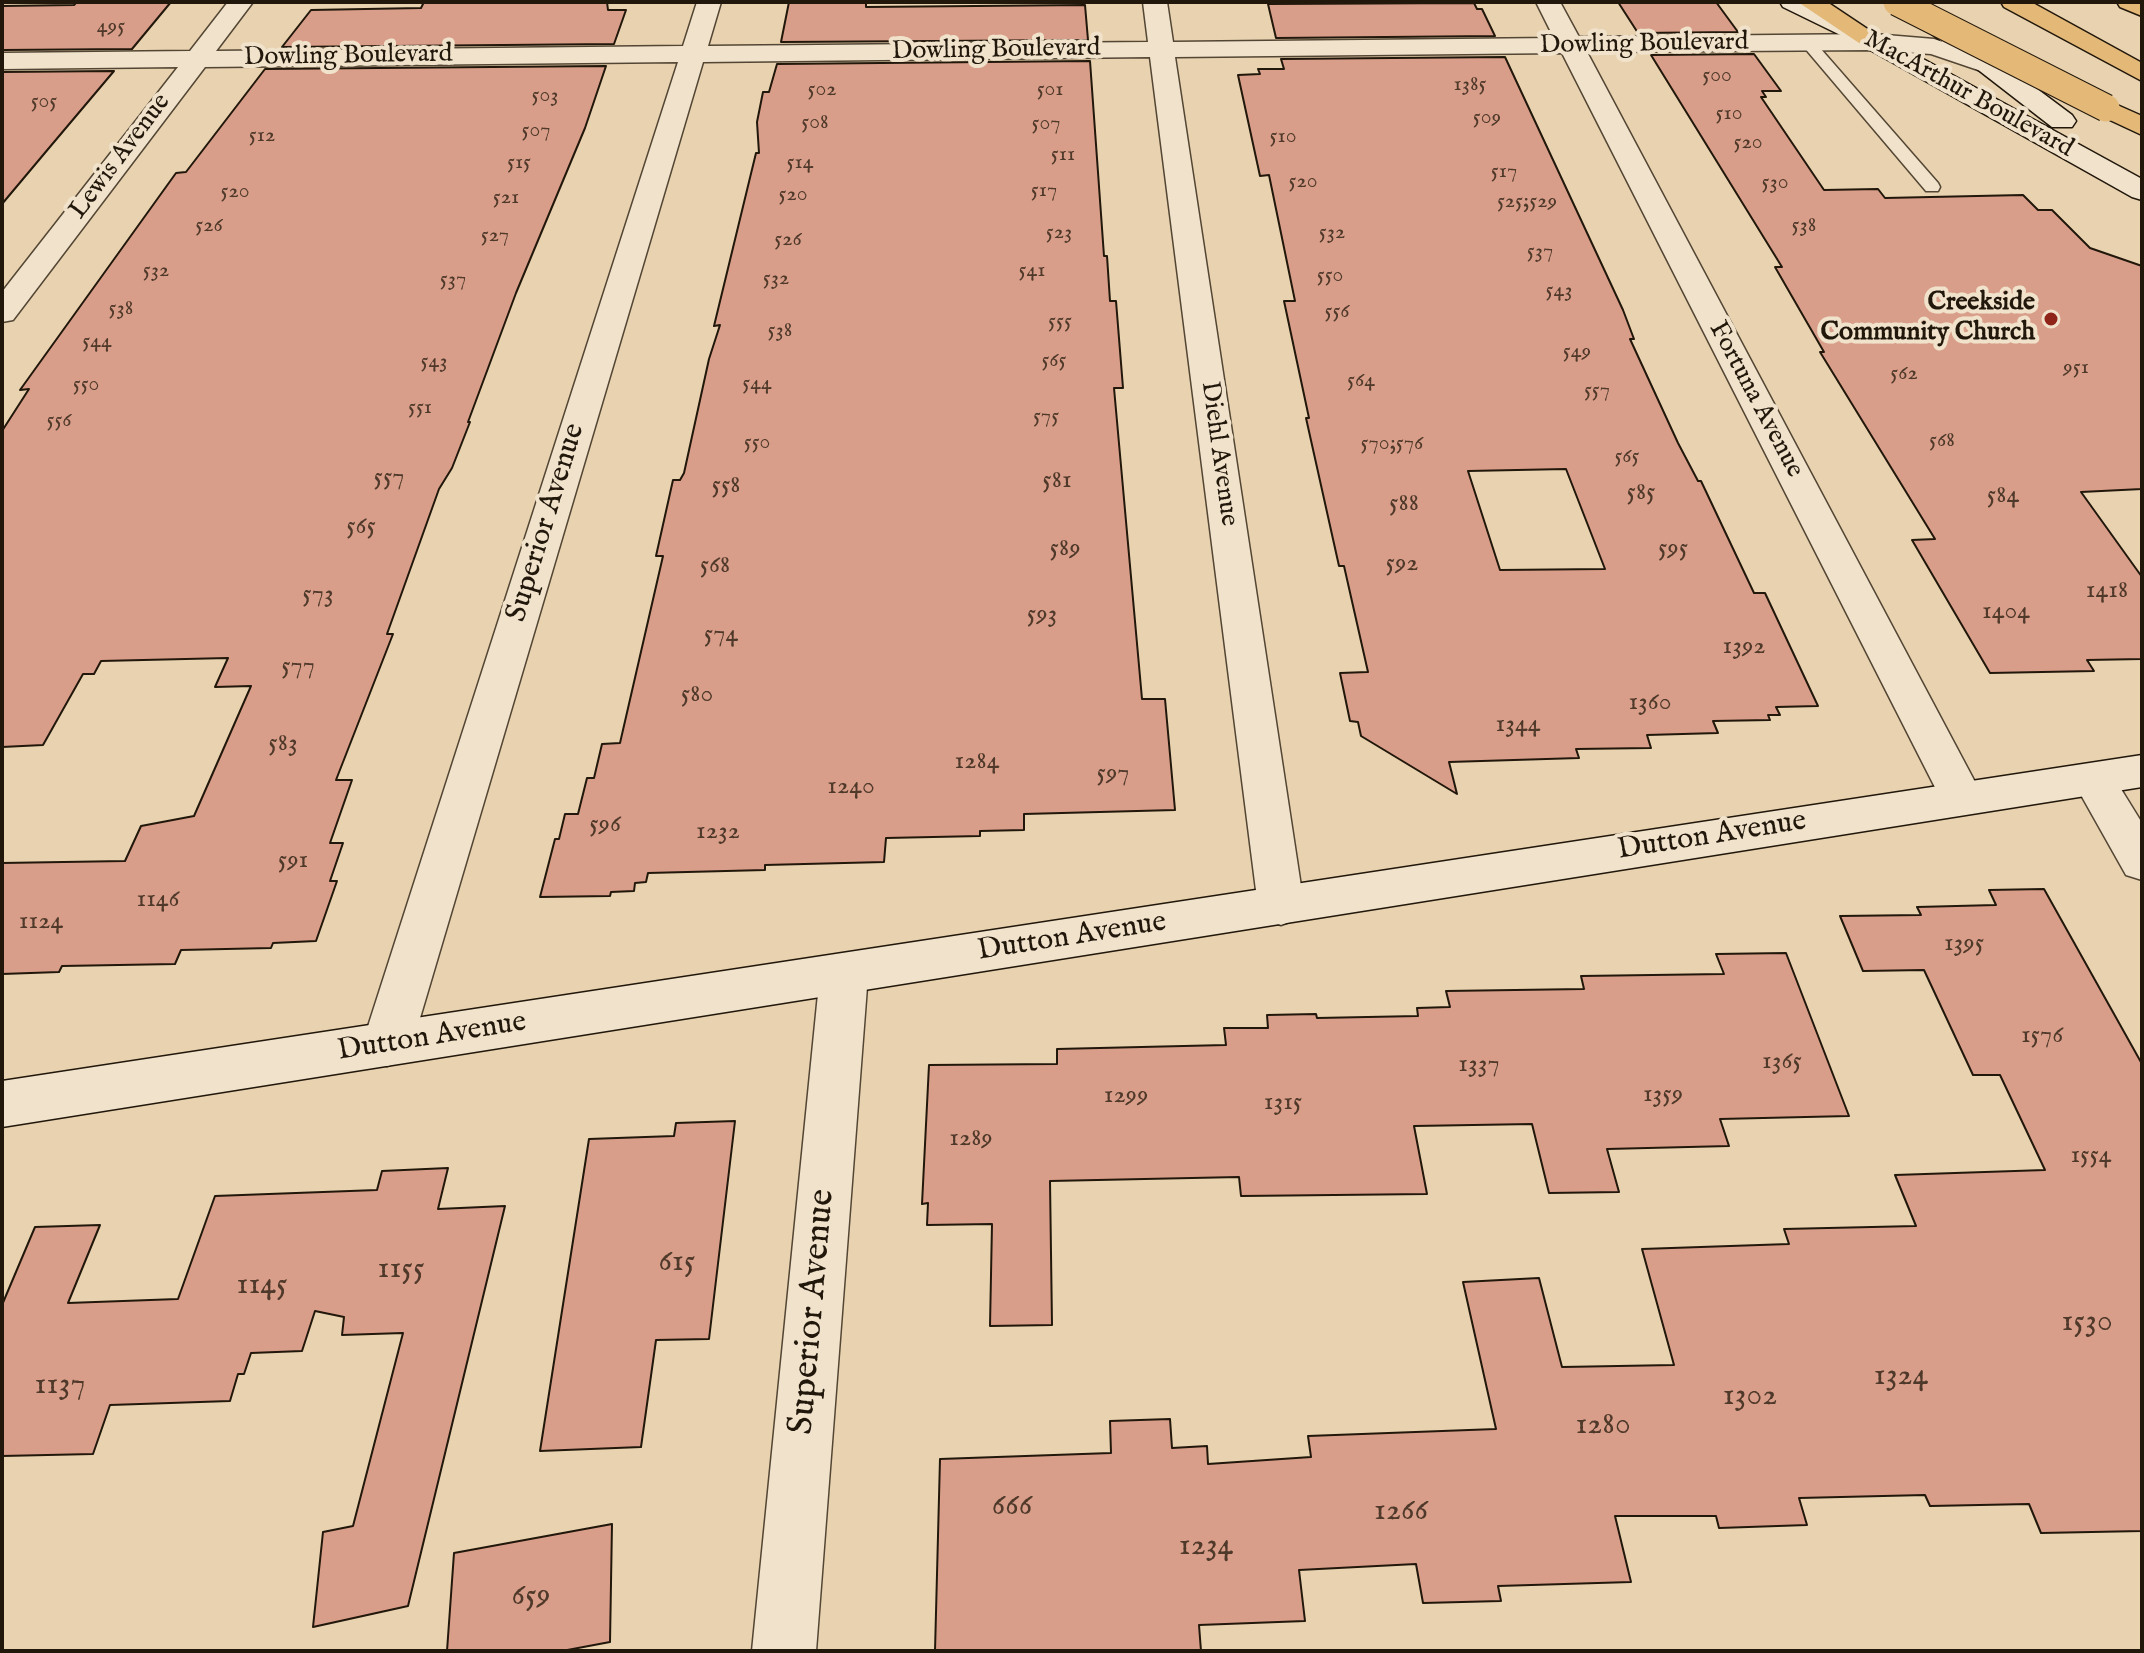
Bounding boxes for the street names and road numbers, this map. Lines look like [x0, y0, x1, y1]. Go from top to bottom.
street label: MacArthur Boulevard [1858, 24, 2078, 166]
street label: Dowling Boulevard [1539, 28, 1749, 62]
street label: Dowling Boulevard [891, 34, 1101, 68]
street label: Dowling Boulevard [243, 40, 453, 74]
street label: Lewis Avenue [64, 88, 178, 226]
street label: Fortuna Avenue [1701, 317, 1809, 483]
street label: Diehl Avenue [1192, 380, 1244, 528]
street label: Superior Avenue [500, 420, 594, 626]
street label: Dutton Avenue [1615, 804, 1809, 870]
street label: Dutton Avenue [975, 905, 1169, 971]
street label: Dutton Avenue [335, 1005, 529, 1071]
street label: Superior Avenue [782, 1187, 846, 1437]

